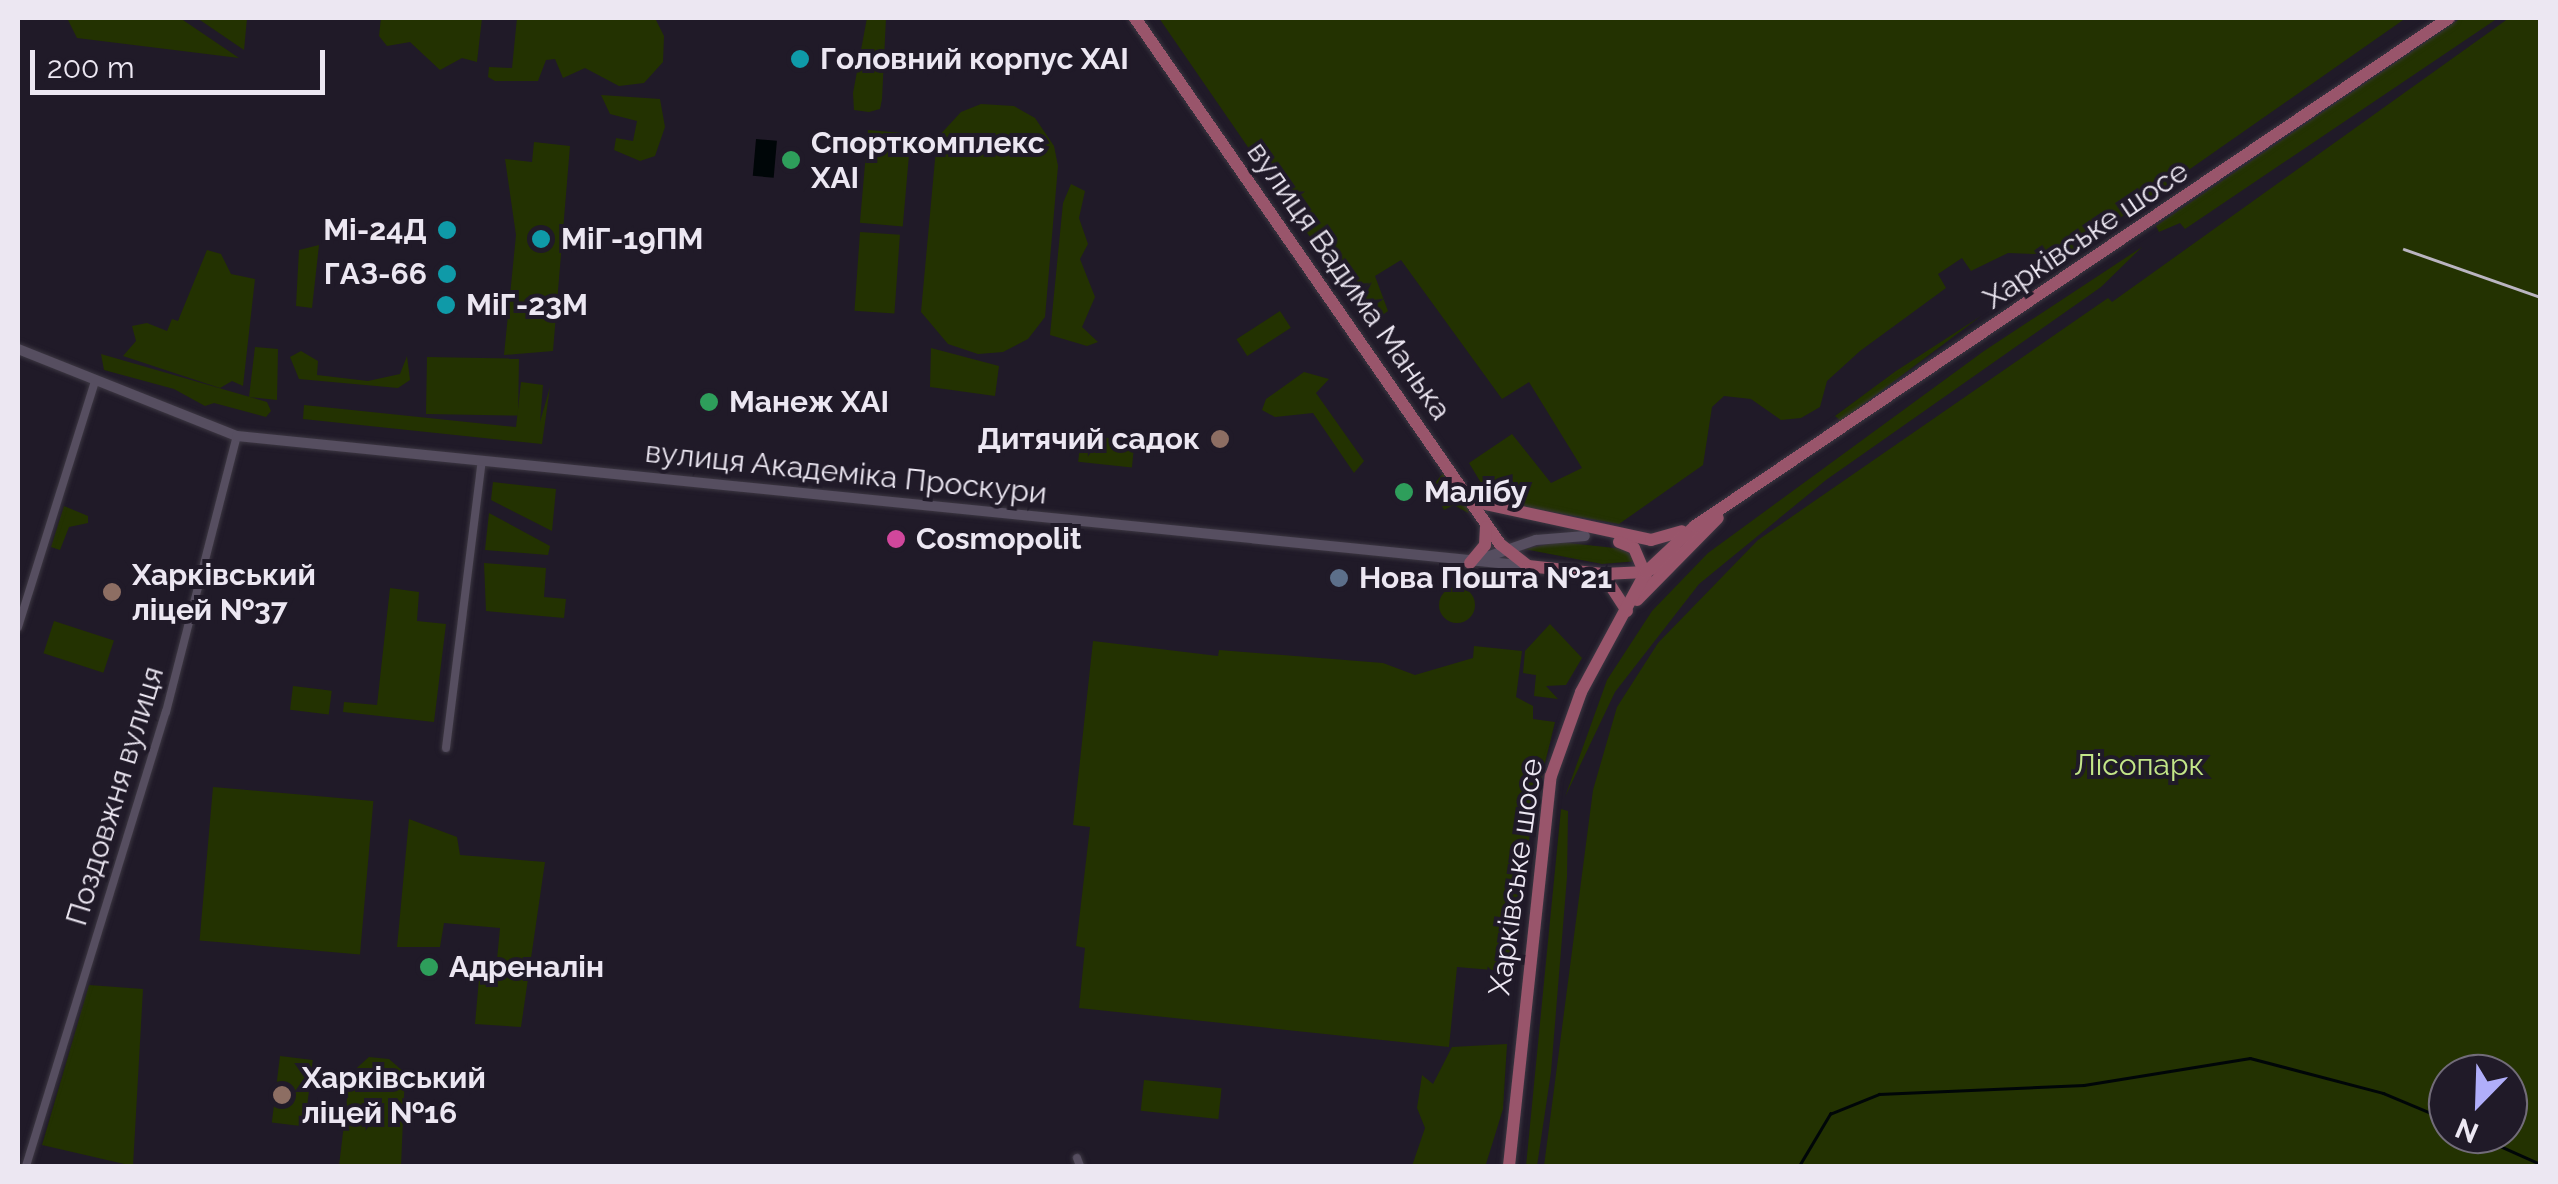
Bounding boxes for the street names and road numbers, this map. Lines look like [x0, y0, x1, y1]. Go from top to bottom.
street label: вулиця Вадима Манька [1239, 135, 1459, 427]
street label: Харківське шосе [1977, 153, 2195, 317]
street label: вулиця Академіка Проскури [643, 434, 1049, 512]
street label: Поздовжня вулиця [58, 662, 172, 930]
street label: Харківське шосе [1482, 756, 1550, 998]

